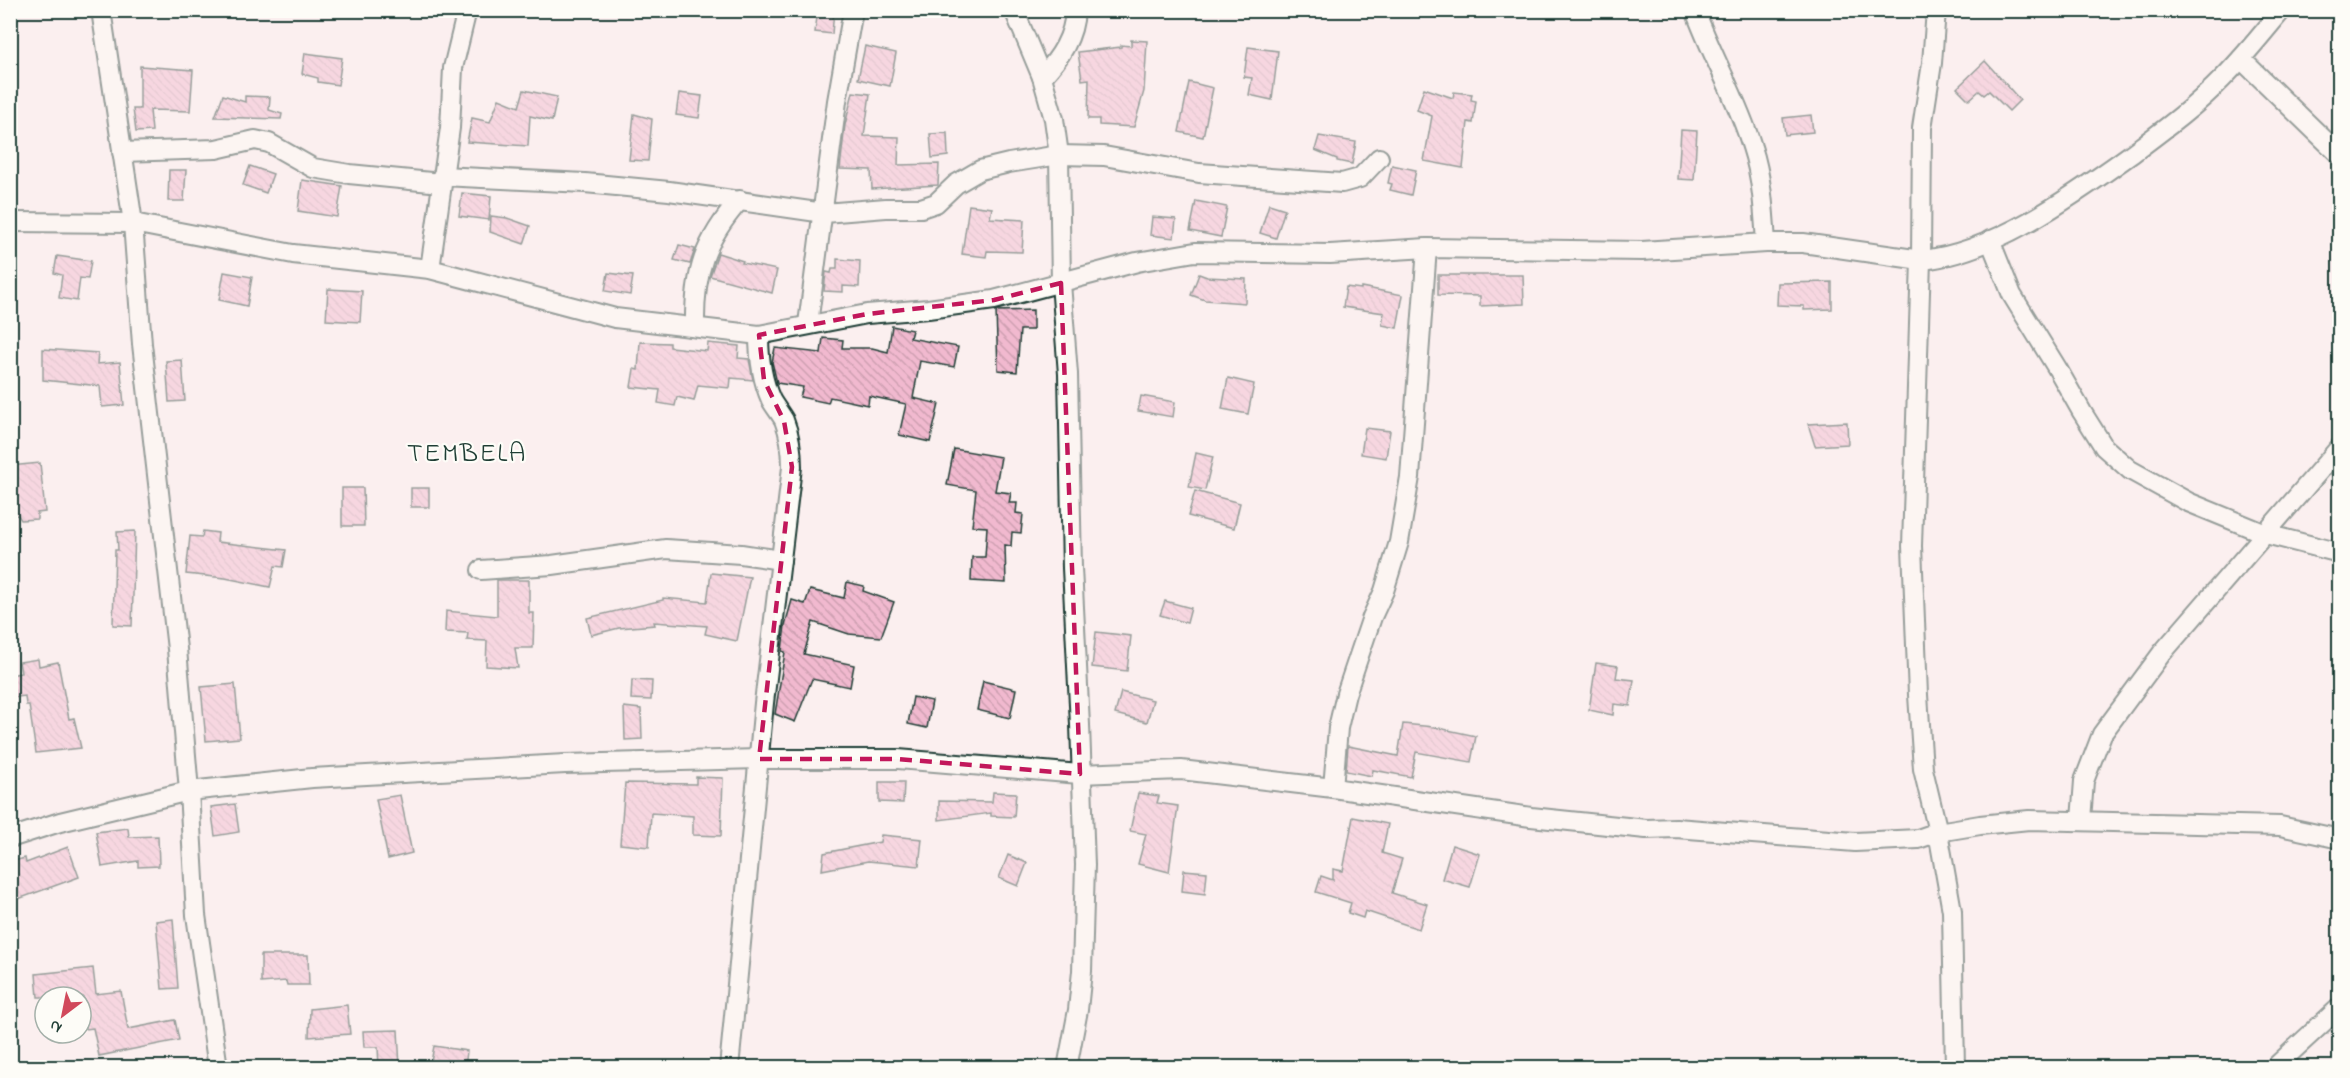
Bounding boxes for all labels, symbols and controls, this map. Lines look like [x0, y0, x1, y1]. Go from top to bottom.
district label: TEMBELA [407, 435, 527, 474]
north arrow [33, 985, 93, 1045]
text: N [45, 1013, 67, 1039]

